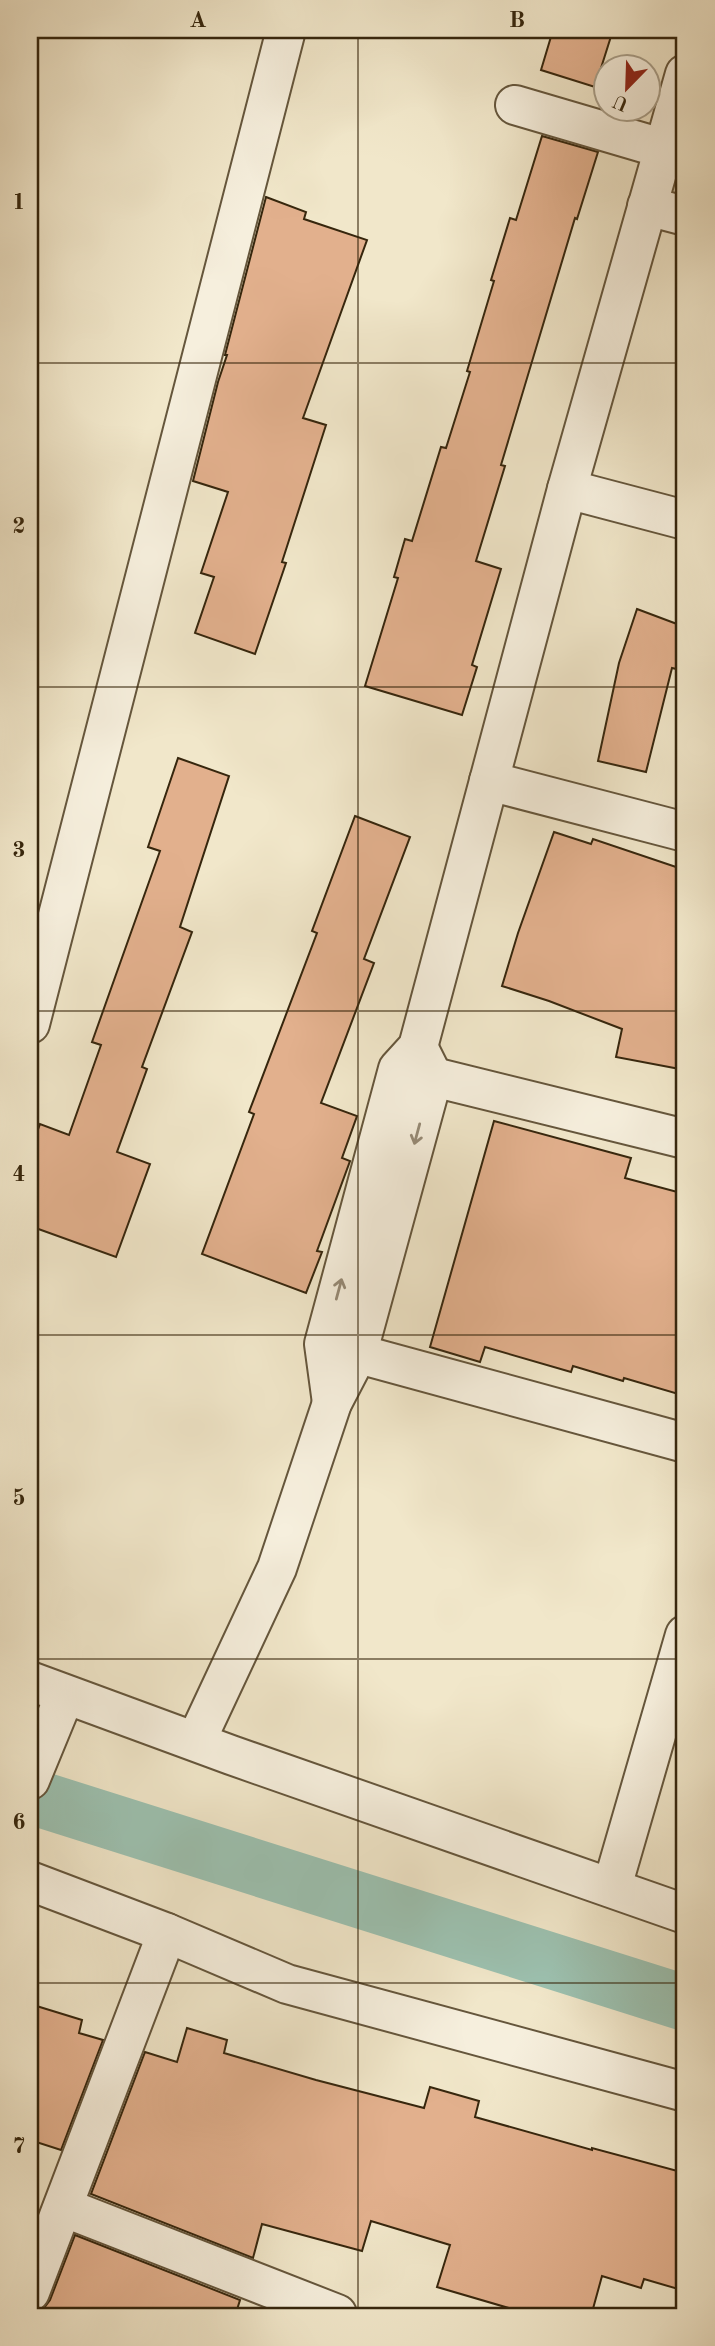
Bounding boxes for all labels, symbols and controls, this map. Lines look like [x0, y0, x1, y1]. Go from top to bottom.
text: A [189, 9, 207, 32]
text: B [509, 9, 525, 32]
north arrow [592, 52, 662, 122]
text: U [611, 90, 632, 113]
text: 1 [12, 191, 26, 214]
text: 2 [12, 515, 26, 538]
text: 3 [12, 839, 26, 862]
one-way arrow [410, 1123, 423, 1145]
text: 4 [12, 1163, 26, 1186]
one-way arrow [333, 1278, 346, 1300]
text: 5 [12, 1487, 26, 1510]
text: 6 [12, 1811, 26, 1834]
text: 7 [12, 2135, 26, 2158]

